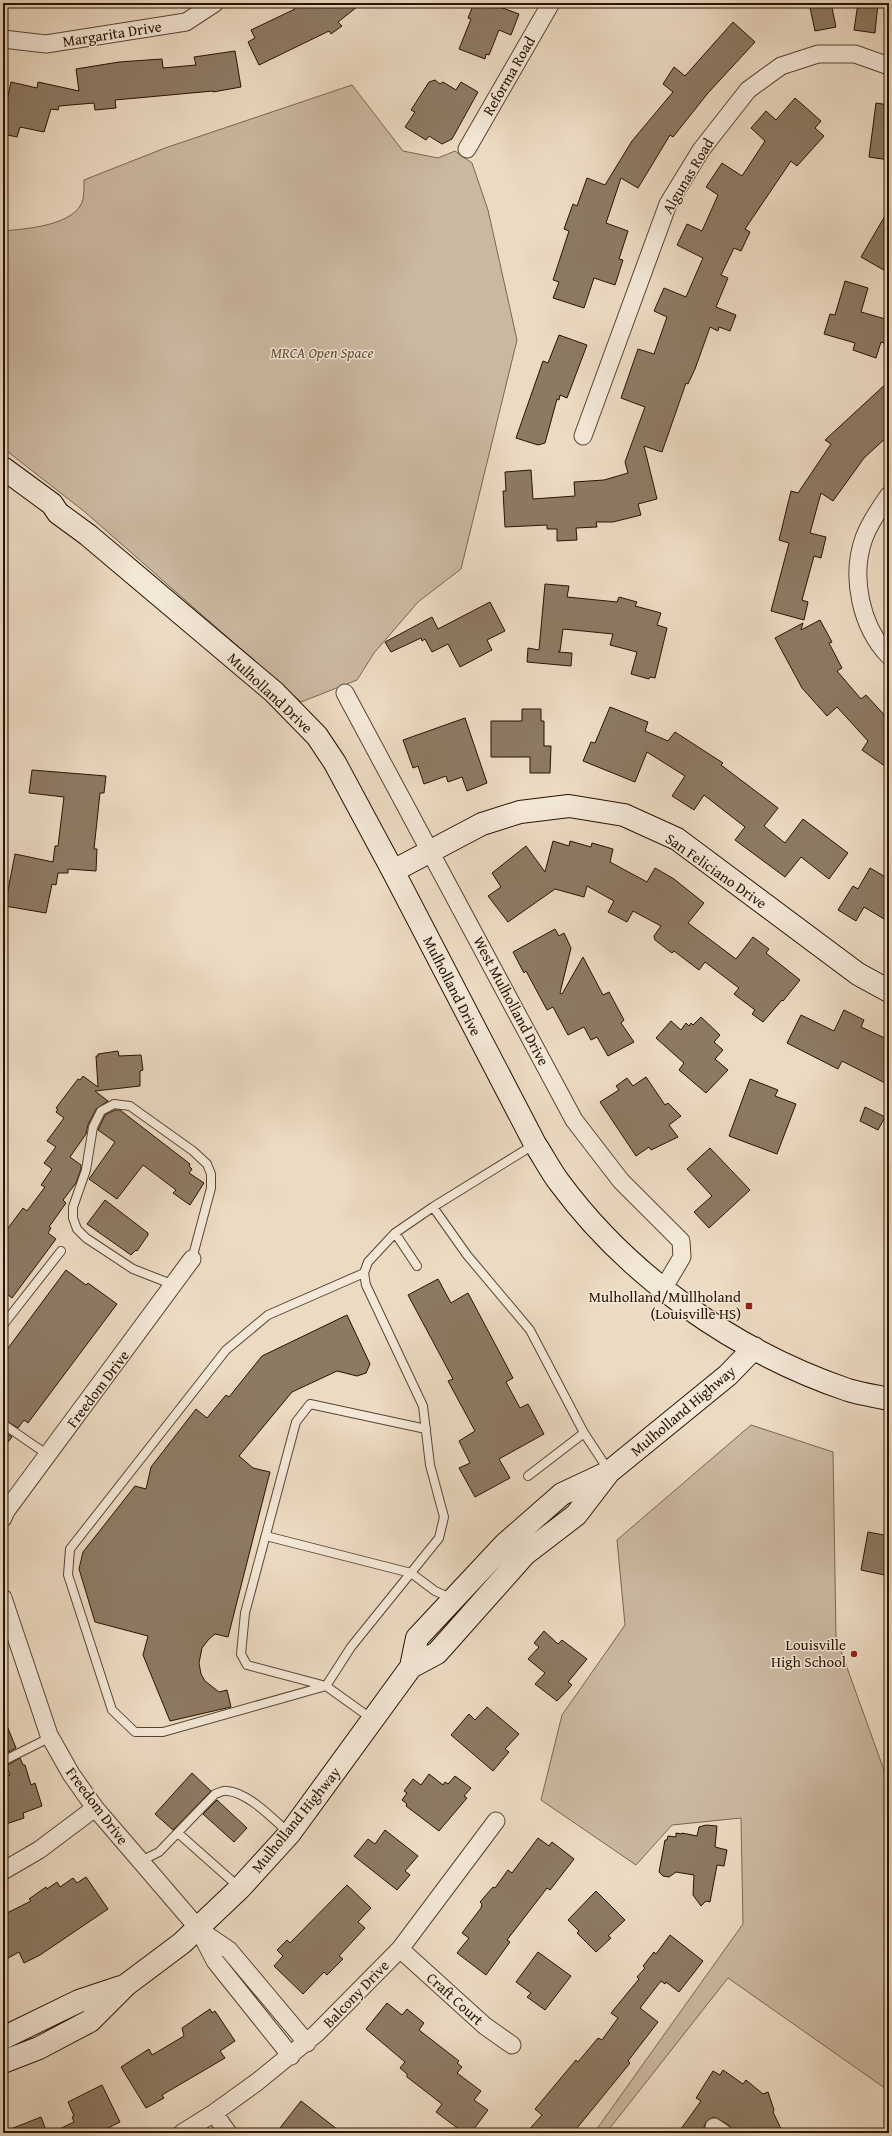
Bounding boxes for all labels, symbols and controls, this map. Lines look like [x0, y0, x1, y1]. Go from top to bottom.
street label: Margarita Drive [61, 15, 163, 52]
street label: Reforma Road [477, 32, 540, 119]
street label: Algunas Road [657, 134, 718, 218]
park label: MRCA Open Space [271, 342, 374, 363]
street label: Mulholland Drive [223, 648, 318, 738]
street label: San Feliciano Drive [661, 828, 771, 913]
street label: Mulholland Drive [418, 932, 487, 1039]
street label: West Mulholland Drive [469, 933, 554, 1069]
place label: Mulholland/Mullholand (Louisville HS) [589, 1286, 741, 1324]
marker: Mulholland/Mullholand (Louisville HS) [744, 1301, 754, 1311]
street label: Freedom Drive [61, 1346, 134, 1432]
street label: Mulholland Highway [626, 1360, 740, 1461]
place label: Louisville High School [771, 1634, 846, 1672]
marker: Louisville High School [849, 1649, 859, 1659]
street label: Mulholland Highway [246, 1762, 345, 1877]
street label: Freedom Drive [61, 1763, 134, 1849]
street label: Balcony Drive [318, 1955, 393, 2032]
street label: Craft Court [422, 1967, 489, 2030]

